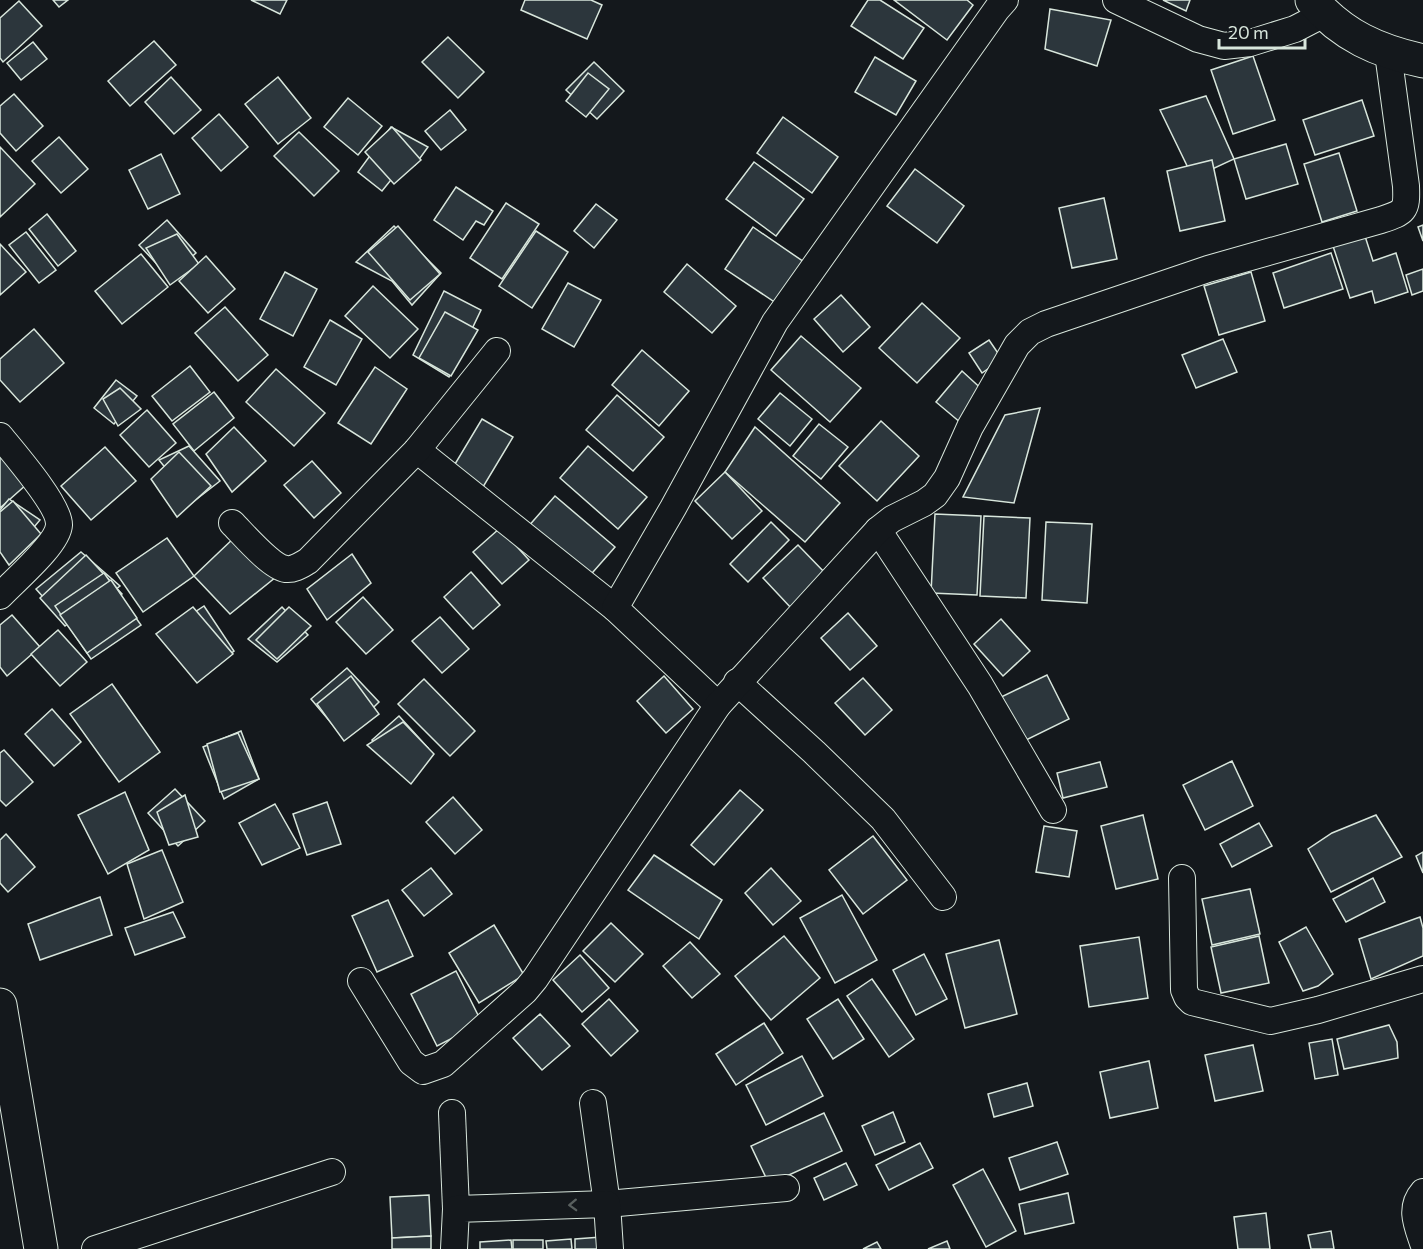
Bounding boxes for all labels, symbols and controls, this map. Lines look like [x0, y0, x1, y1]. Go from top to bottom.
scale bar [1219, 12, 1304, 50]
text: 20 m [1228, 21, 1269, 43]
one-way arrow [568, 1199, 577, 1211]

